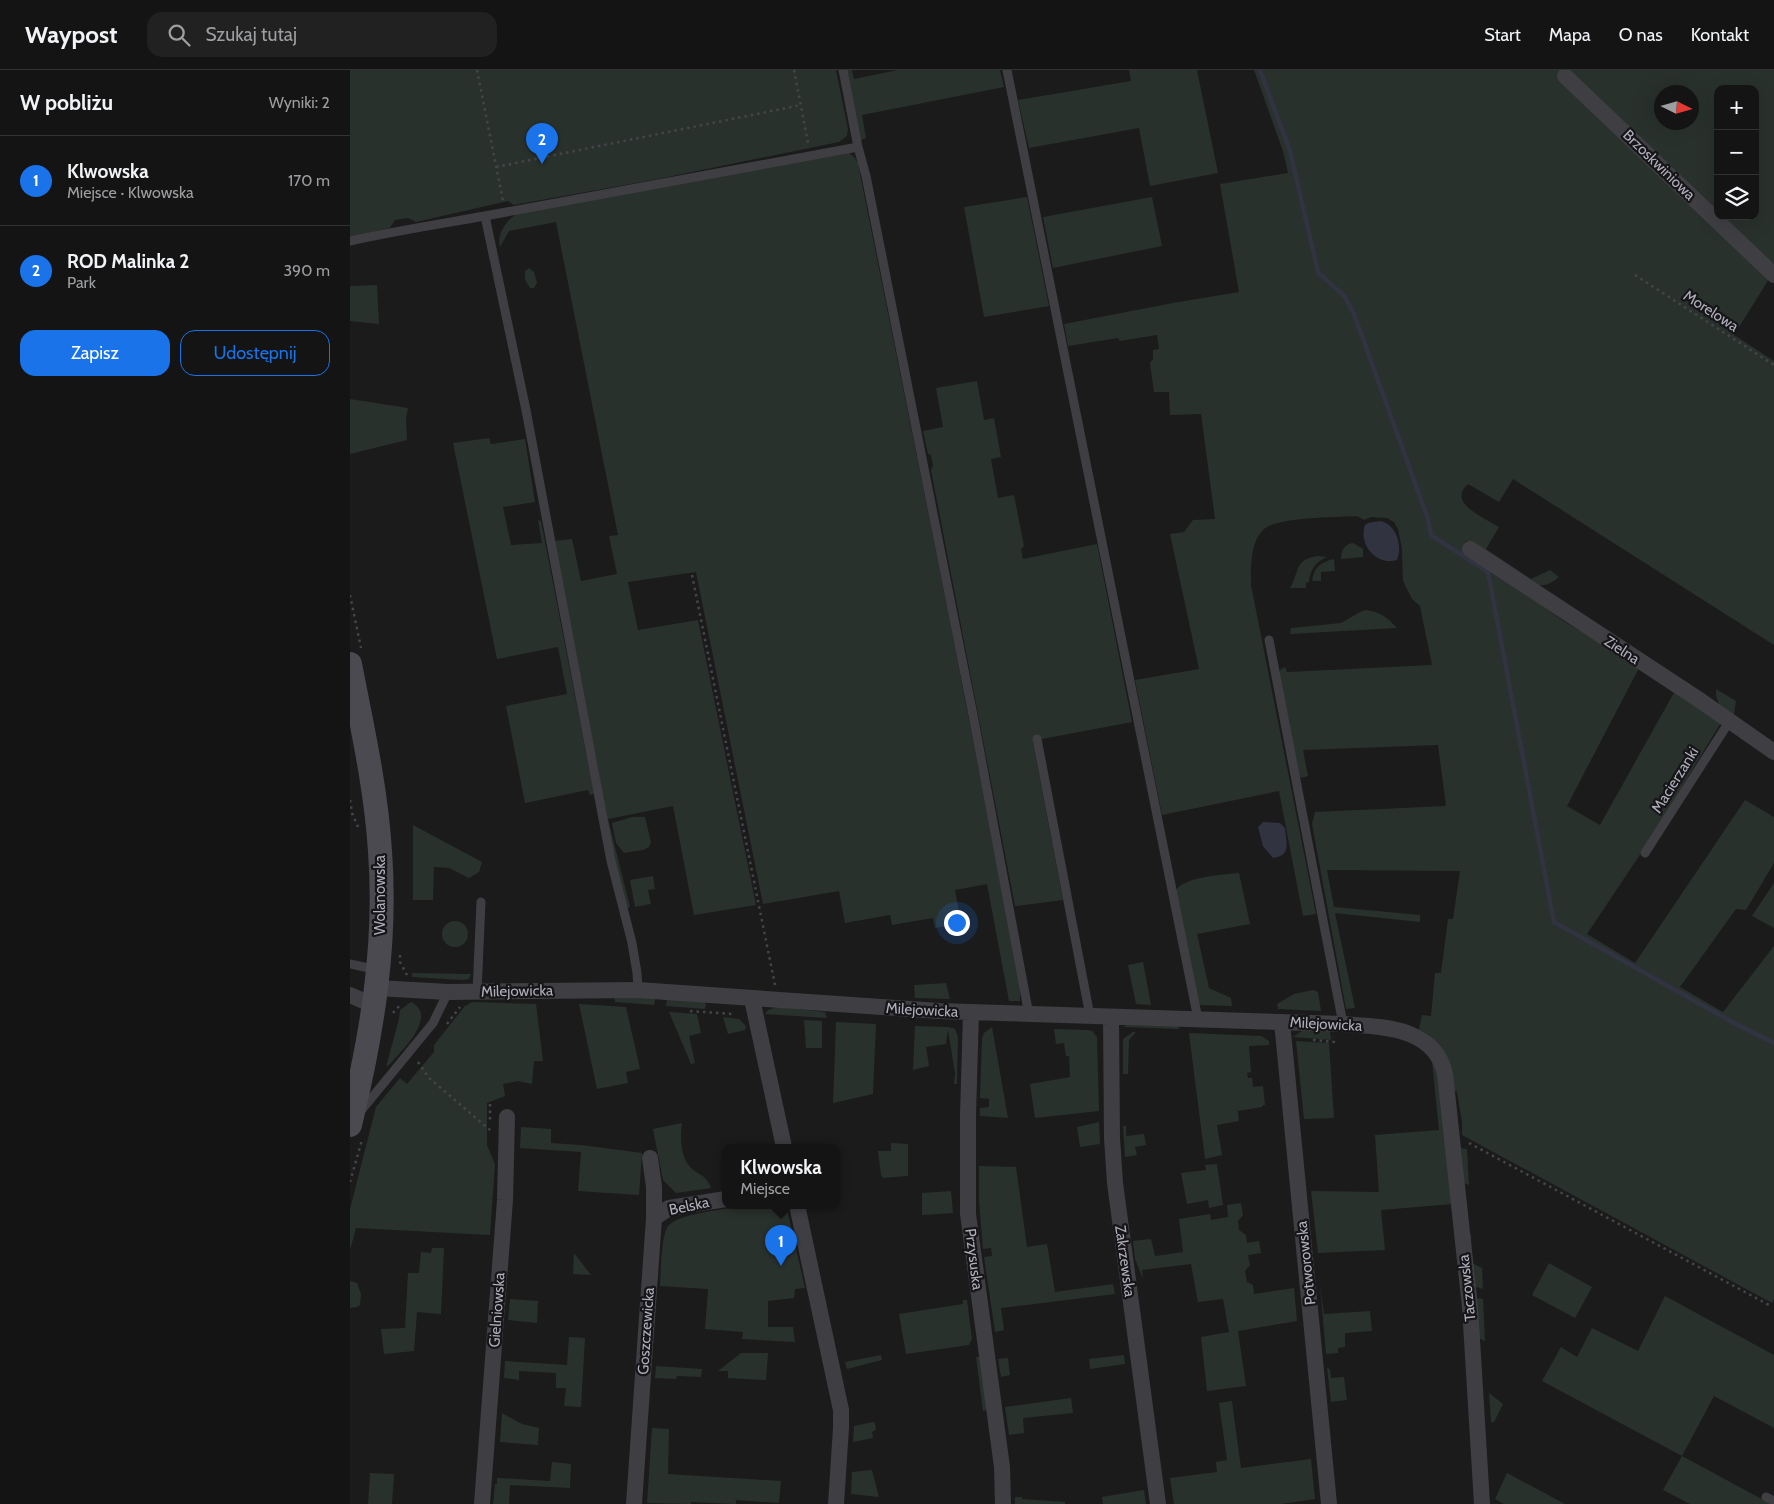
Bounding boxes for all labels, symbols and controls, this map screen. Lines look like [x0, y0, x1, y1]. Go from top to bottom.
search box [147, 12, 497, 57]
text: Waypost [25, 20, 117, 49]
icon: search [165, 21, 193, 49]
text: Szukaj tutaj [205, 23, 297, 46]
text: Start [1484, 24, 1521, 46]
text: Mapa [1549, 24, 1591, 46]
text: O nas [1619, 24, 1663, 46]
text: Kontakt [1691, 24, 1749, 46]
north arrow [1654, 85, 1699, 130]
map controls [1714, 85, 1759, 220]
button: + [1714, 85, 1759, 130]
text: W pobliżu [20, 90, 113, 115]
text: Wyniki: 2 [269, 93, 330, 112]
pin: 2 [526, 123, 558, 164]
street label: Brzoskwiniowa [1619, 126, 1699, 205]
button: − [1714, 130, 1759, 175]
text: Klwowska [67, 160, 149, 183]
text: 1 [33, 171, 39, 190]
text: 170 m [288, 171, 330, 190]
button: layers [1714, 175, 1759, 220]
text: Miejsce · Klwowska [67, 183, 194, 202]
text: ROD Malinka 2 [67, 250, 189, 273]
text: 2 [32, 261, 40, 280]
text: 390 m [283, 261, 330, 280]
text: Park [67, 273, 96, 292]
street label: Morelowa [1680, 287, 1743, 336]
button: Zapisz [20, 330, 170, 376]
button: Udostępnij [180, 330, 330, 376]
street label: Zielna [1601, 632, 1644, 668]
street label: Macierzanki [1648, 744, 1702, 816]
street label: Wolanowska [371, 854, 389, 935]
your location [944, 910, 970, 936]
street label: Milejowicka [481, 981, 554, 1001]
street label: Milejowicka [885, 999, 959, 1021]
street label: Milejowicka [1289, 1013, 1363, 1035]
popup [722, 1144, 840, 1209]
text: Klwowska [740, 1156, 822, 1179]
text: Miejsce [740, 1179, 790, 1198]
street label: Belska [667, 1193, 711, 1219]
street label: Potworowska [1293, 1219, 1319, 1306]
street label: Zakrzewska [1111, 1224, 1139, 1299]
pin: 1 [765, 1225, 797, 1266]
street label: Przysuska [961, 1227, 987, 1292]
street label: Taczowska [1454, 1253, 1479, 1322]
street label: Gielniowska [485, 1271, 509, 1348]
street label: Goszczewicka [634, 1286, 658, 1375]

